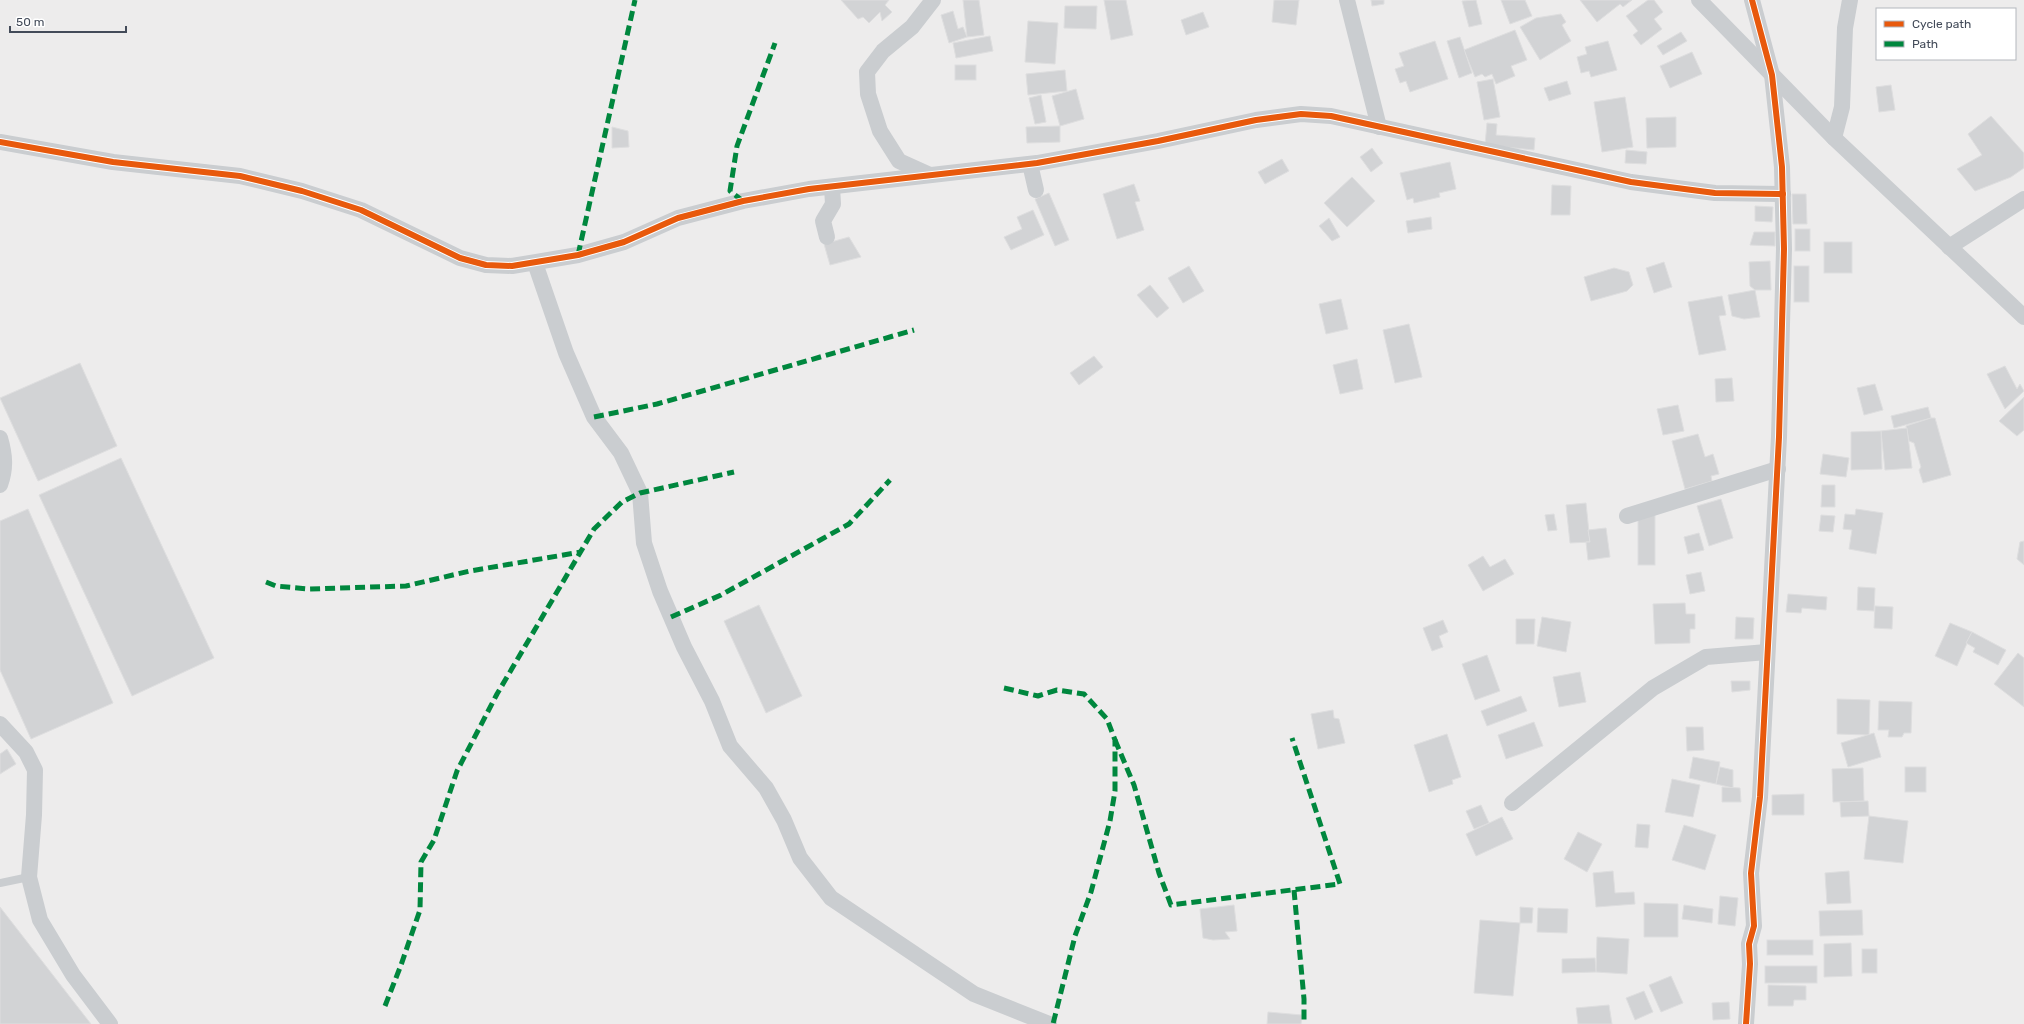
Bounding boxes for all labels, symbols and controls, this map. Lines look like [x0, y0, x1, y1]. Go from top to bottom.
scale bar [10, 8, 126, 34]
legend [1876, 8, 2016, 60]
text: 50 m [16, 15, 44, 29]
text: Cycle path [1912, 17, 1971, 31]
text: Path [1912, 37, 1938, 51]

